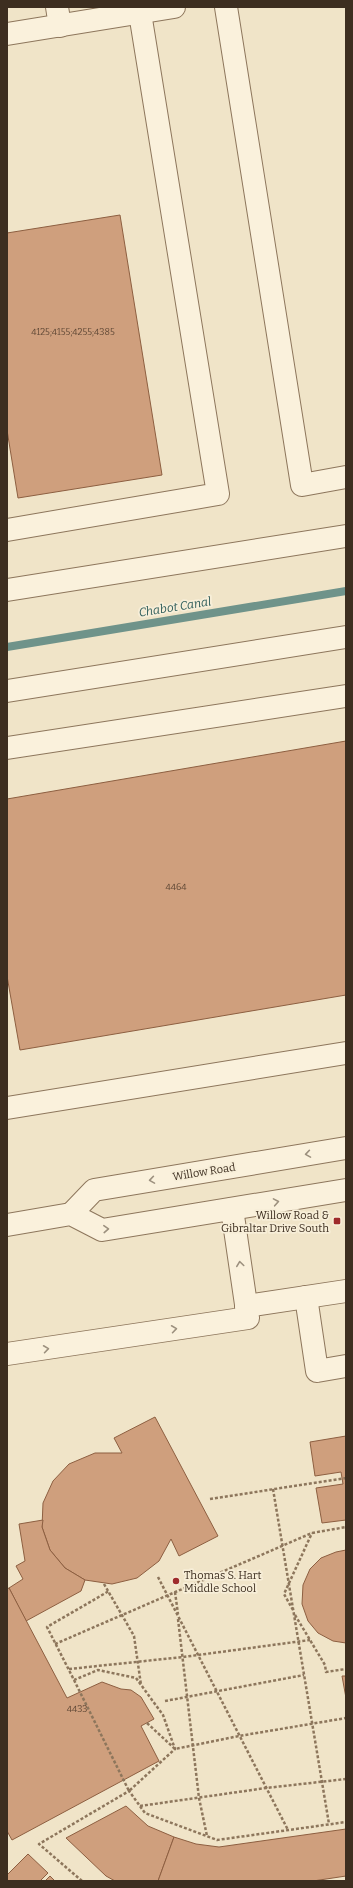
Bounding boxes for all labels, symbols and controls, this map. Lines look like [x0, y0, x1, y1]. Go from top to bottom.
house number: 4125;4155;4255;4385 [31, 327, 115, 337]
water label: Chabot Canal [138, 594, 212, 620]
house number: 4464 [165, 882, 187, 892]
one-way arrow [304, 1150, 311, 1158]
street label: Willow Road [172, 1161, 237, 1183]
one-way arrow [149, 1176, 155, 1184]
one-way arrow [273, 1198, 279, 1207]
place label: Willow Road & Gibraltar Drive South [221, 1209, 329, 1235]
marker: Willow Road & Gibraltar Drive South [332, 1216, 342, 1226]
one-way arrow [103, 1224, 110, 1233]
one-way arrow [236, 1261, 245, 1267]
one-way arrow [171, 1325, 177, 1334]
one-way arrow [42, 1345, 49, 1354]
place label: Thomas S. Hart Middle School [184, 1569, 262, 1595]
marker: Thomas S. Hart Middle School [171, 1576, 181, 1586]
house number: 4433 [67, 1704, 87, 1714]

